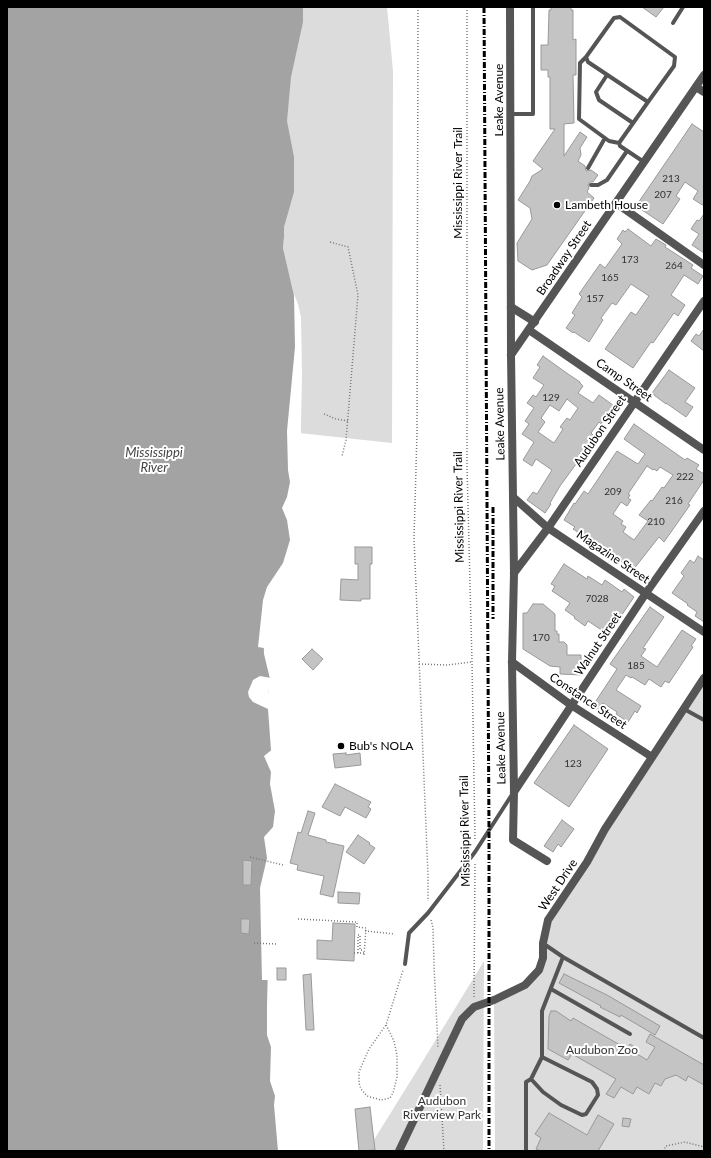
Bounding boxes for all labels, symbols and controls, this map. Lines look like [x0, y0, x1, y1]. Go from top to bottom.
street label: Leake Avenue [492, 64, 506, 136]
street label: Mississippi River Trail [451, 127, 465, 239]
house number: 213 [662, 173, 680, 185]
house number: 207 [654, 189, 672, 201]
place label: Lambeth House [565, 198, 648, 212]
marker: Lambeth House [552, 200, 562, 210]
street label: Broadway Street [534, 218, 594, 298]
house number: 173 [621, 254, 639, 266]
house number: 264 [665, 260, 683, 272]
house number: 165 [601, 272, 619, 284]
house number: 157 [586, 293, 604, 305]
street label: Camp Street [593, 355, 655, 405]
street label: Leake Avenue [492, 387, 508, 461]
house number: 129 [542, 392, 560, 404]
street label: Audubon Street [571, 393, 629, 469]
water label: Mississippi River [125, 445, 183, 476]
street label: Mississippi River Trail [451, 451, 467, 563]
house number: 222 [676, 471, 694, 483]
house number: 209 [604, 486, 622, 498]
house number: 216 [665, 495, 683, 507]
house number: 210 [647, 516, 665, 528]
street label: Magazine Street [574, 527, 652, 587]
house number: 7028 [585, 593, 609, 605]
street label: Walnut Street [572, 610, 624, 678]
house number: 170 [532, 632, 550, 644]
house number: 185 [627, 660, 645, 672]
street label: Constance Street [547, 670, 629, 732]
street label: Leake Avenue [493, 711, 509, 785]
place label: Bub's NOLA [349, 739, 413, 753]
marker: Bub's NOLA [336, 741, 346, 751]
house number: 123 [564, 758, 582, 770]
street label: Mississippi River Trail [457, 775, 473, 887]
street label: West Drive [535, 856, 581, 914]
park label: Audubon Zoo [566, 1043, 638, 1057]
park label: Audubon Riverview Park [403, 1094, 481, 1122]

